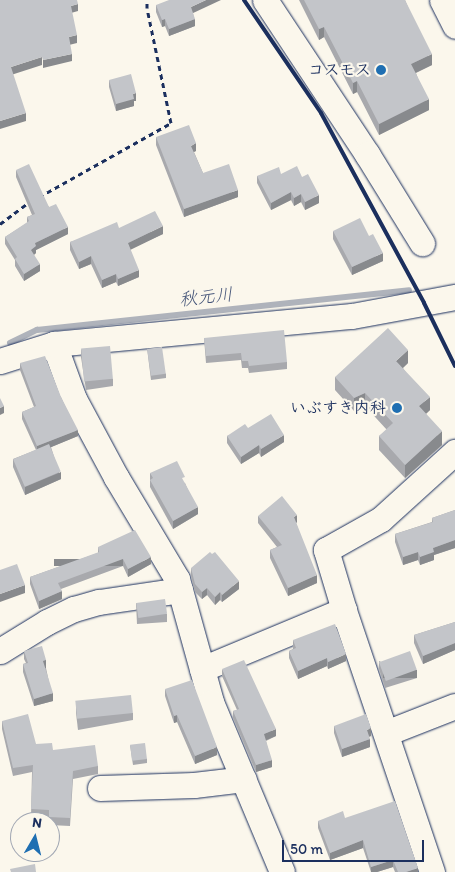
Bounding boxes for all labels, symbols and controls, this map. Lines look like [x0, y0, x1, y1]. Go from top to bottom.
place label: コスモス [307, 60, 371, 80]
marker: コスモス [375, 64, 387, 76]
water label: 秋元川 [178, 283, 234, 311]
place label: いぶすき内科 [290, 398, 386, 418]
marker: いぶすき内科 [390, 401, 404, 415]
north arrow [10, 812, 60, 862]
text: N [31, 814, 43, 832]
scale bar [285, 830, 428, 862]
text: 50 m [290, 840, 323, 858]

